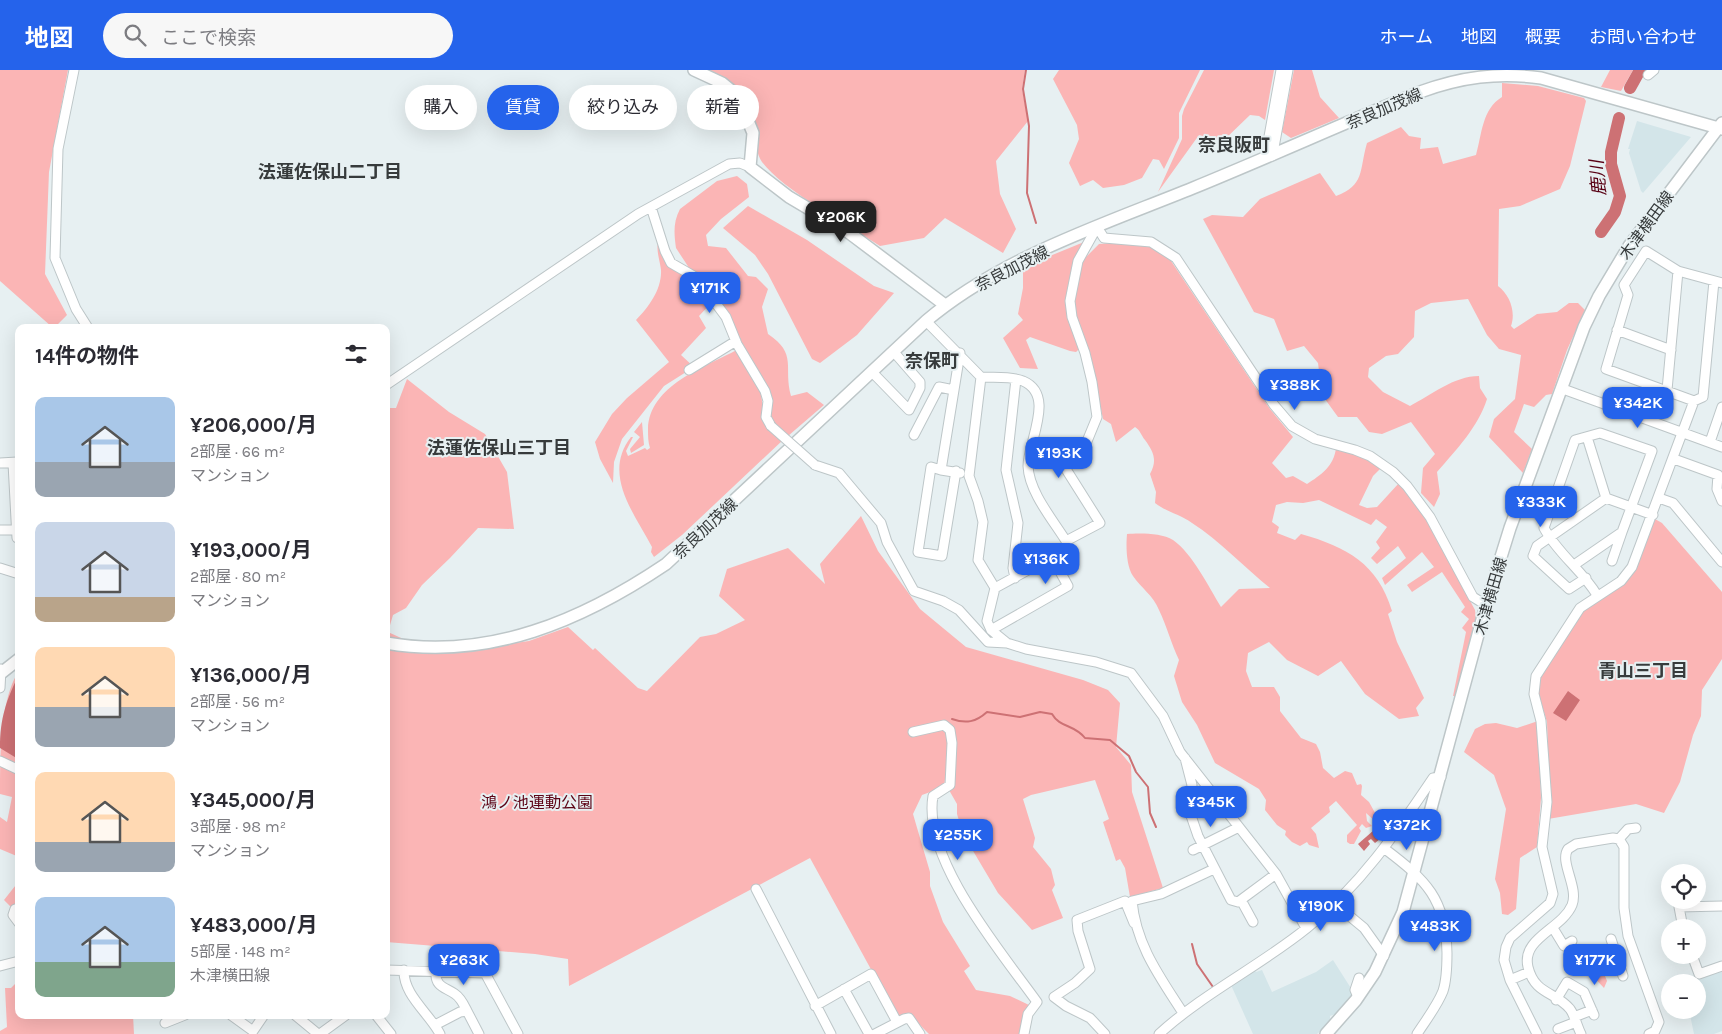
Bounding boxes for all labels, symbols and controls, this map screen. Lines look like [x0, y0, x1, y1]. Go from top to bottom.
search box [103, 13, 453, 58]
icon: search [121, 21, 149, 49]
text: 地図 [25, 24, 73, 52]
text: ホーム [1380, 26, 1433, 48]
text: 地図 [1461, 26, 1497, 48]
text: 概要 [1525, 26, 1561, 48]
text: お問い合わせ [1589, 26, 1697, 48]
text: ここで検索 [161, 27, 256, 49]
street label: 奈良加茂線 [1344, 84, 1425, 133]
chip: 購入 [405, 85, 477, 130]
chip: 賃貸 [487, 85, 559, 130]
chip: 絞り込み [569, 85, 677, 130]
chip: 新着 [687, 85, 759, 130]
district label: 奈良阪町 [1198, 134, 1270, 156]
water label: 鹿川 [1585, 157, 1611, 197]
district label: 法蓮佐保山二丁目 [258, 161, 402, 183]
street label: 木津横田線 [1615, 187, 1678, 263]
pin: ¥206K [806, 200, 876, 243]
text: ¥206K [816, 207, 866, 226]
street label: 奈良加茂線 [972, 242, 1052, 295]
pin: ¥171K [675, 272, 745, 314]
text: ¥171K [690, 278, 730, 297]
icon: filters [342, 340, 370, 368]
text: 14件の物件 [35, 344, 139, 368]
district label: 奈保町 [905, 350, 959, 372]
pin: ¥388K [1260, 368, 1330, 411]
text: ¥388K [1270, 375, 1320, 394]
pin: ¥342K [1603, 386, 1673, 429]
text: ¥342K [1614, 393, 1663, 412]
text: ¥206,000/月 [190, 413, 317, 437]
icon: home [75, 417, 135, 477]
pin: ¥193K [1024, 436, 1094, 479]
district label: 法蓮佐保山三丁目 [427, 437, 571, 459]
text: 2部屋 · 66 m² [190, 442, 285, 461]
text: ¥193K [1036, 443, 1082, 462]
text: マンション [190, 466, 270, 485]
pin: ¥333K [1506, 486, 1576, 528]
text: ¥333K [1516, 492, 1566, 511]
street label: 奈良加茂線 [670, 494, 741, 563]
text: ¥193,000/月 [190, 538, 312, 562]
icon: home [75, 542, 135, 602]
pin: ¥136K [1011, 542, 1081, 585]
text: ¥136K [1023, 549, 1069, 568]
street label: 木津横田線 [1470, 555, 1511, 637]
text: 2部屋 · 80 m² [190, 567, 286, 586]
text: マンション [190, 591, 270, 610]
district label: 青山三丁目 [1598, 660, 1688, 682]
text: ¥136,000/月 [190, 663, 312, 687]
icon: home [75, 667, 135, 727]
text: 2部屋 · 56 m² [190, 692, 285, 711]
text: マンション [190, 716, 270, 735]
pin: ¥345K [1176, 786, 1246, 828]
text: ¥345,000/月 [190, 788, 316, 812]
icon: home [75, 792, 135, 852]
text: ¥345K [1187, 792, 1235, 811]
park label: 鴻ノ池運動公園 [481, 793, 593, 812]
pin: ¥372K [1372, 808, 1442, 851]
text: ¥372K [1383, 815, 1431, 834]
text: 3部屋 · 98 m² [190, 817, 286, 836]
pin: ¥255K [923, 818, 993, 861]
text: ¥255K [934, 825, 982, 844]
text: マンション [190, 841, 270, 860]
map controls [1661, 864, 1706, 1019]
button: locate [1661, 864, 1706, 909]
pin: ¥190K [1286, 890, 1356, 932]
text: ¥190K [1298, 896, 1344, 915]
pin: ¥483K [1400, 910, 1470, 952]
text: ¥483,000/月 [190, 913, 318, 937]
text: ¥483K [1410, 916, 1460, 935]
icon: home [75, 917, 135, 977]
button: + [1661, 919, 1706, 964]
text: 5部屋 · 148 m² [190, 942, 291, 961]
pin: ¥263K [429, 944, 499, 986]
pin: ¥177K [1560, 944, 1630, 986]
text: ¥263K [439, 950, 489, 969]
text: ¥177K [1574, 950, 1616, 969]
text: 木津横田線 [190, 966, 270, 985]
button: − [1661, 974, 1706, 1019]

